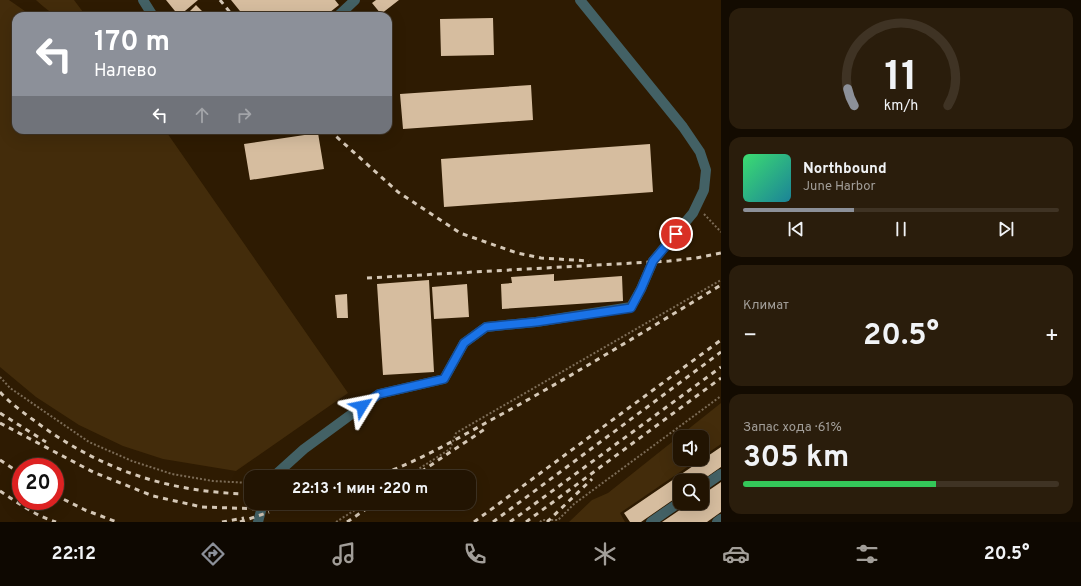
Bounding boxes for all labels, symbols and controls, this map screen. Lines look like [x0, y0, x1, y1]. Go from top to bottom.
text: 170 m [94, 25, 170, 61]
icon: left [28, 28, 80, 80]
text: 11 [884, 52, 918, 105]
text: Налево [94, 60, 157, 83]
text: km/h [884, 97, 918, 115]
icon: left [149, 104, 171, 126]
icon: ahead [191, 104, 213, 126]
icon: right [233, 104, 255, 126]
text: Northbound [803, 160, 887, 179]
text: June Harbor [803, 179, 876, 195]
pin [659, 217, 693, 251]
icon: previous [785, 218, 807, 240]
icon: pause [890, 218, 912, 240]
icon: next [995, 218, 1017, 240]
icon: arrive [665, 223, 687, 245]
text: Климат [743, 298, 789, 314]
text: 20.5° [863, 318, 939, 355]
text: − [743, 323, 757, 350]
text: + [1045, 323, 1059, 350]
position arrow [341, 385, 383, 427]
text: Запас хода · 61% [743, 420, 842, 436]
map controls [673, 430, 709, 510]
button: sound [673, 430, 709, 466]
text: 305 km [743, 440, 849, 477]
speed limit sign: 20 [12, 458, 64, 510]
button: search [673, 474, 709, 510]
text: 22:13 · 1 мин · 220 m [292, 480, 428, 499]
icon: directions [199, 540, 227, 568]
icon: music [330, 540, 358, 568]
icon: phone [461, 540, 489, 568]
icon: climate [591, 540, 619, 568]
icon: car [722, 540, 750, 568]
icon: filters [853, 540, 881, 568]
text: 22:12 [51, 543, 96, 566]
text: 20.5° [984, 543, 1030, 566]

